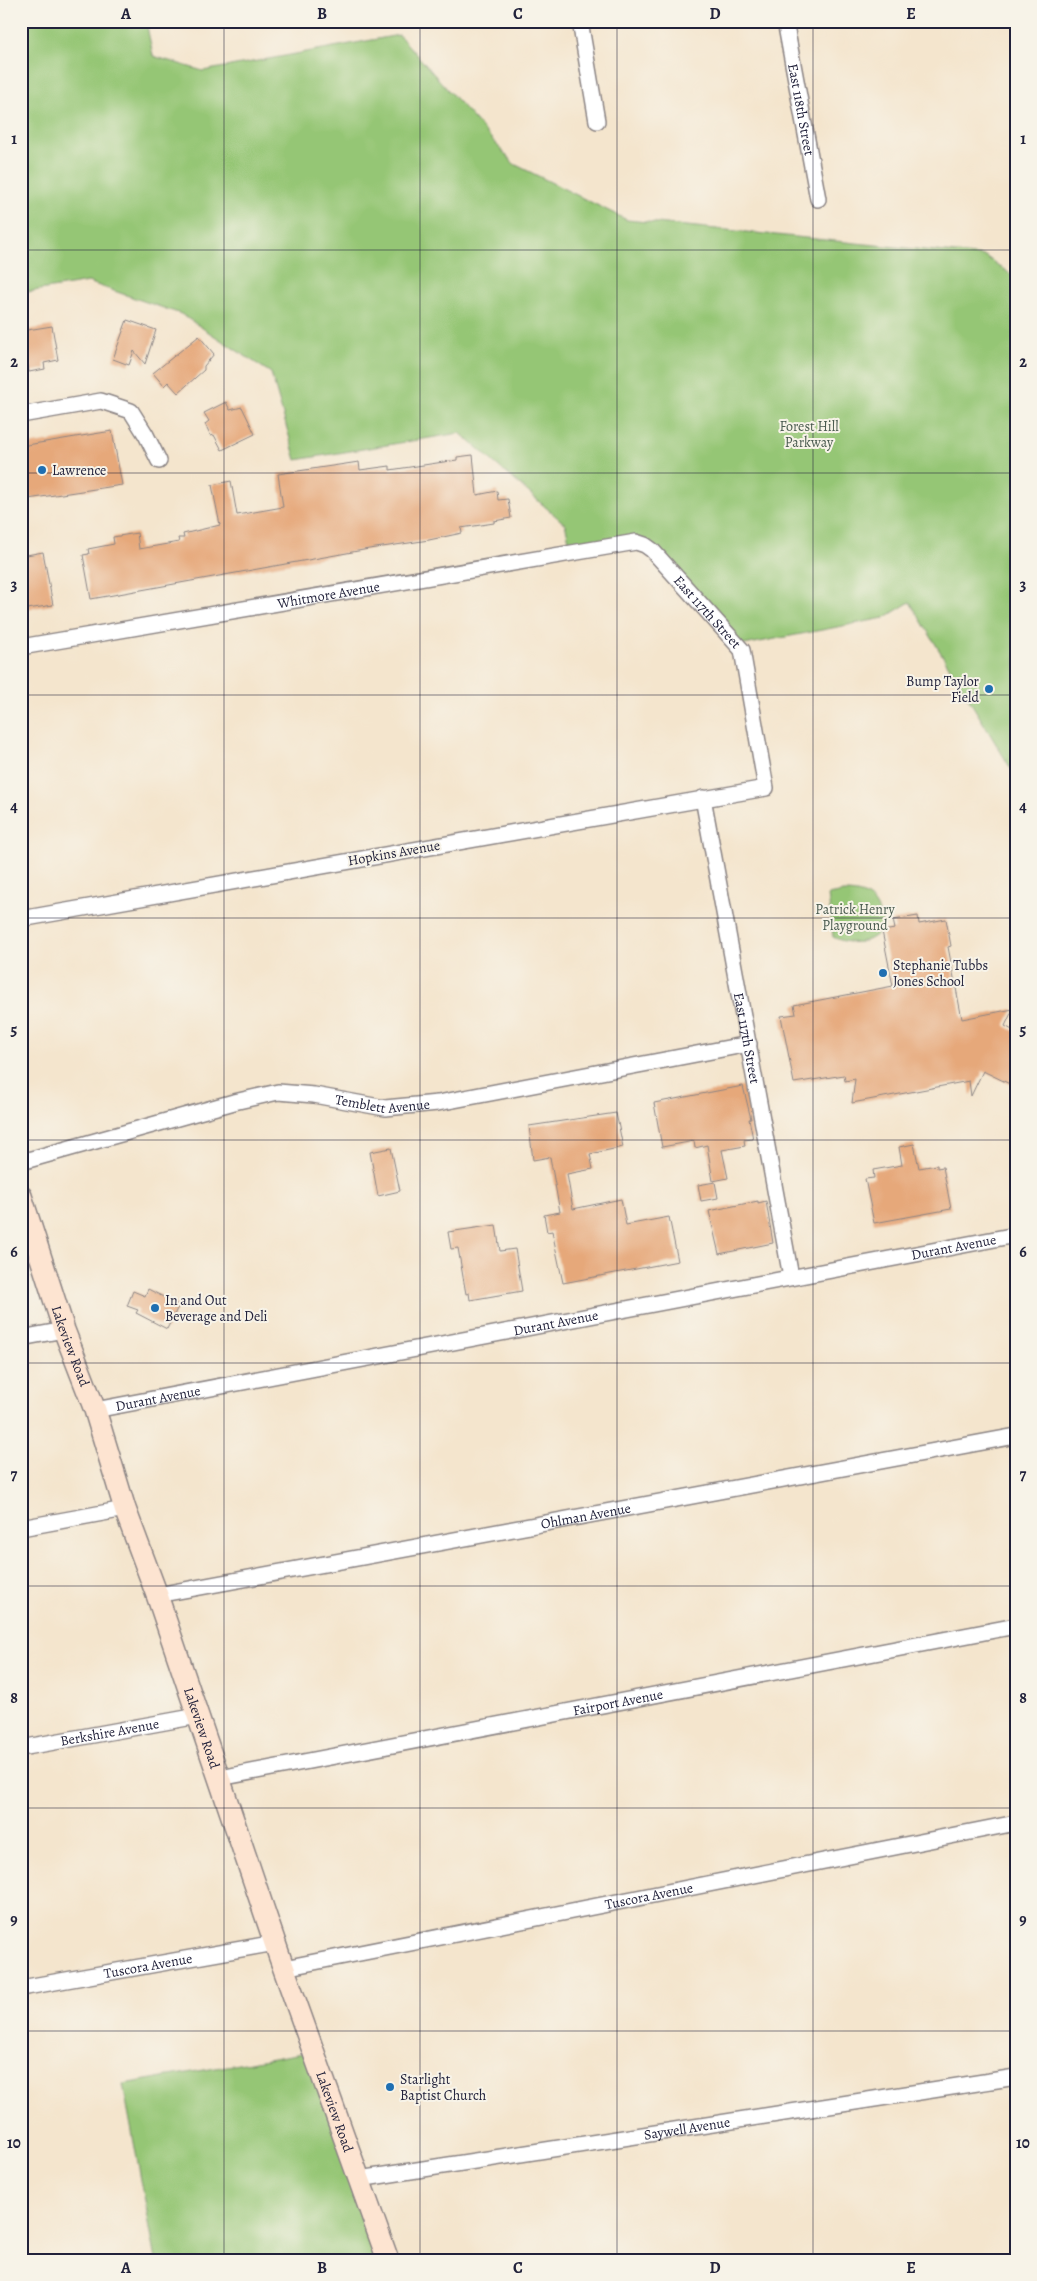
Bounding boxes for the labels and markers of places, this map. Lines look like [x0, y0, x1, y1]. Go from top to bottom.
place label: Lawrence [52, 461, 106, 480]
marker: Lawrence [36, 464, 48, 476]
place label: Bump Taylor Field [906, 672, 980, 707]
marker: Bump Taylor Field [983, 683, 995, 695]
place label: Stephanie Tubbs Jones School [893, 956, 988, 991]
marker: Stephanie Tubbs Jones School [877, 967, 889, 979]
place label: In and Out Beverage and Deli [165, 1291, 268, 1326]
marker: In and Out Beverage and Deli [149, 1302, 161, 1314]
place label: Starlight Baptist Church [400, 2070, 487, 2105]
marker: Starlight Baptist Church [384, 2081, 396, 2093]

